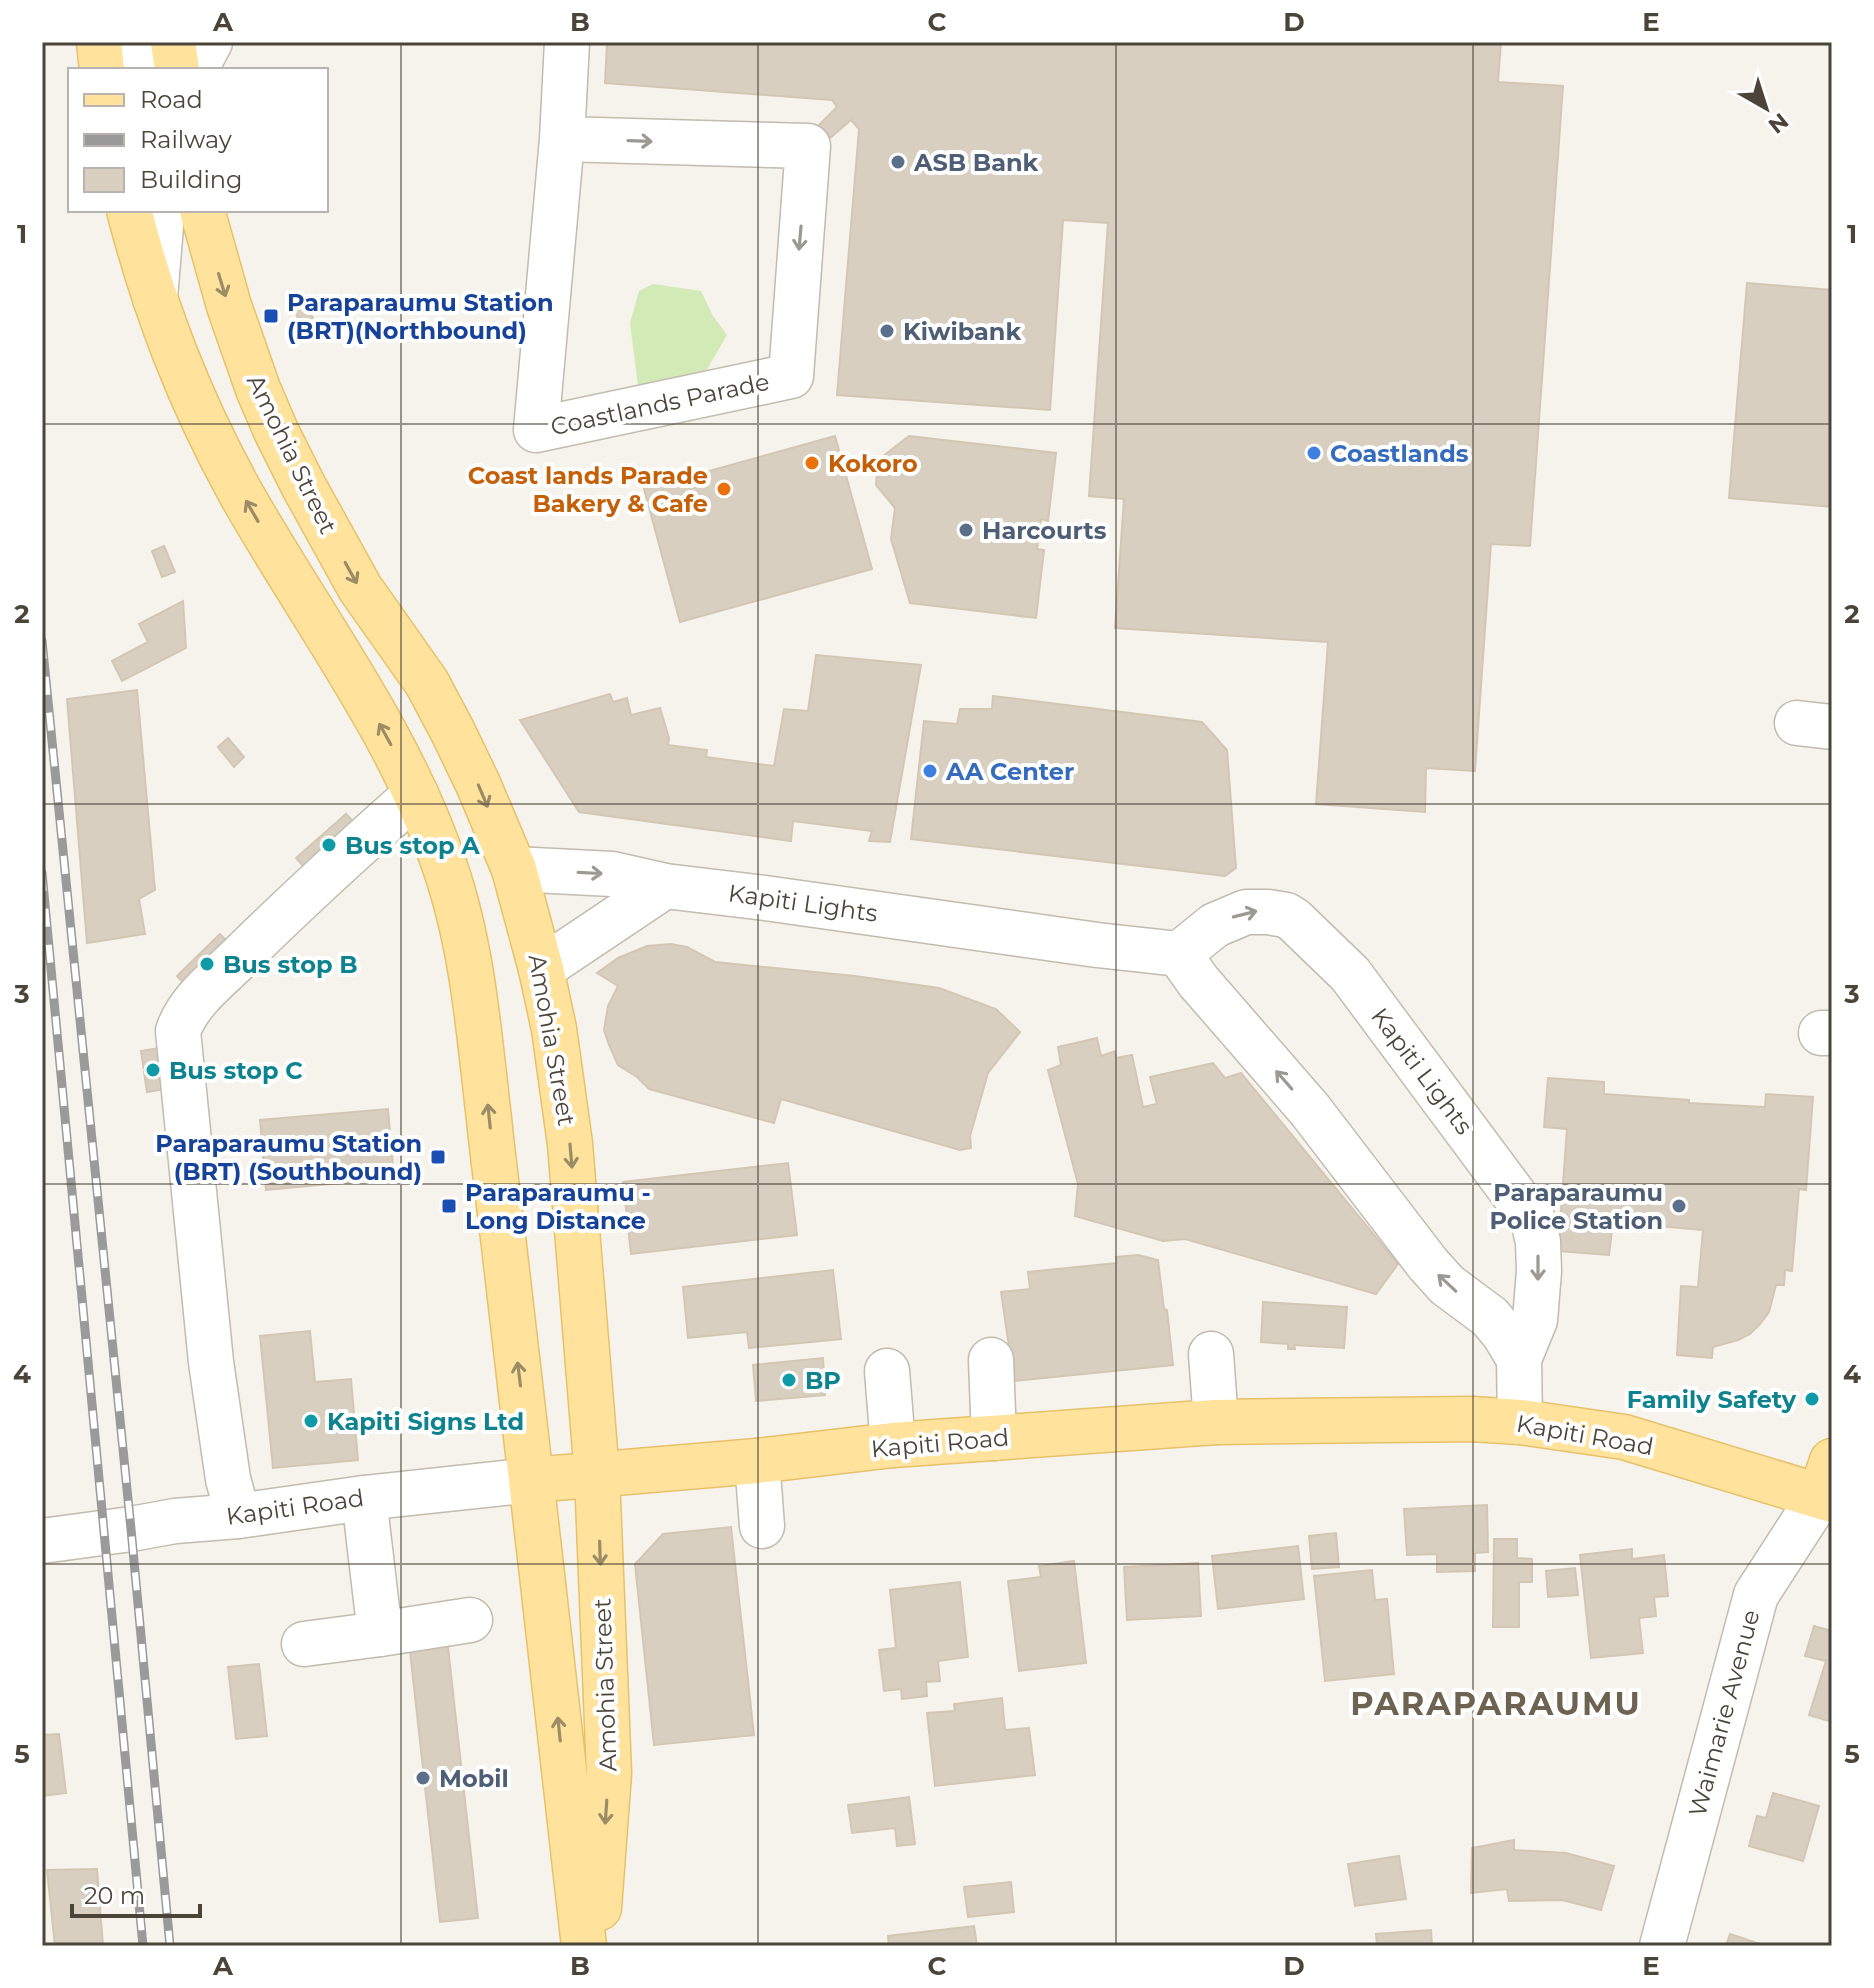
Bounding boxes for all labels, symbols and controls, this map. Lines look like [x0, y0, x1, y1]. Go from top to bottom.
text: A [212, 6, 234, 38]
text: B [570, 6, 590, 38]
text: C [928, 6, 947, 38]
text: D [1283, 6, 1305, 38]
text: E [1642, 6, 1660, 38]
legend [68, 68, 328, 212]
north arrow [1726, 68, 1806, 148]
text: Road [140, 85, 203, 114]
text: N [1763, 107, 1794, 139]
text: Railway [140, 125, 232, 154]
one-way arrow [626, 133, 653, 149]
place label: ASB Bank [913, 148, 1039, 177]
marker: ASB Bank [889, 153, 907, 171]
text: Building [140, 165, 243, 194]
text: 1 [17, 218, 27, 250]
text: 1 [1847, 218, 1857, 250]
one-way arrow [792, 224, 807, 251]
one-way arrow [215, 272, 230, 298]
place label: Paraparaumu Station (BRT)(Northbound) [287, 288, 554, 345]
marker: Paraparaumu Station (BRT)(Northbound) [262, 307, 280, 325]
place label: Kiwibank [903, 317, 1021, 346]
marker: Kiwibank [878, 322, 896, 340]
street label: Coastlands Parade [548, 367, 772, 441]
street label: Amohia Street [241, 370, 343, 539]
place label: Coastlands [1330, 439, 1469, 468]
marker: Coastlands [1305, 444, 1323, 462]
place label: Kokoro [828, 449, 918, 478]
marker: Kokoro [803, 454, 821, 472]
place label: Coast lands Parade Bakery & Cafe [468, 461, 708, 518]
marker: Coast lands Parade Bakery & Cafe [715, 480, 733, 498]
one-way arrow [243, 499, 259, 522]
place label: Harcourts [982, 516, 1107, 545]
marker: Harcourts [957, 521, 975, 539]
one-way arrow [344, 560, 360, 584]
text: 2 [14, 598, 30, 630]
text: 2 [1844, 598, 1860, 630]
one-way arrow [376, 723, 392, 746]
place label: AA Center [945, 757, 1074, 786]
marker: AA Center [921, 762, 939, 780]
one-way arrow [476, 783, 491, 808]
place label: Bus stop A [345, 831, 480, 860]
marker: Bus stop A [320, 836, 338, 854]
one-way arrow [576, 865, 603, 880]
street label: Kapiti Lights [726, 878, 880, 928]
one-way arrow [1231, 906, 1257, 921]
place label: Bus stop B [223, 950, 358, 979]
street label: Amohia Street [523, 952, 581, 1128]
marker: Bus stop B [198, 955, 216, 973]
text: 3 [13, 978, 30, 1010]
text: 3 [1843, 978, 1860, 1010]
street label: Kapiti Lights [1365, 1002, 1479, 1140]
place label: Bus stop C [169, 1056, 303, 1085]
marker: Bus stop C [144, 1061, 162, 1079]
one-way arrow [1276, 1071, 1294, 1091]
one-way arrow [481, 1103, 496, 1130]
place label: Paraparaumu Station (BRT) (Southbound) [155, 1129, 422, 1186]
one-way arrow [564, 1142, 579, 1169]
marker: Paraparaumu Station (BRT) (Southbound) [429, 1148, 447, 1166]
place label: Paraparaumu - Long Distance [465, 1178, 651, 1235]
place label: Paraparaumu Police Station [1489, 1178, 1663, 1235]
marker: Paraparaumu - Long Distance [440, 1197, 458, 1215]
marker: Paraparaumu Police Station [1670, 1197, 1688, 1215]
one-way arrow [1530, 1254, 1546, 1281]
one-way arrow [1437, 1274, 1457, 1292]
text: 4 [13, 1358, 31, 1390]
text: 4 [1843, 1358, 1861, 1390]
one-way arrow [512, 1361, 527, 1388]
place label: BP [805, 1366, 841, 1395]
marker: BP [780, 1371, 798, 1389]
place label: Family Safety [1627, 1385, 1797, 1414]
marker: Family Safety [1803, 1390, 1821, 1408]
place label: Kapiti Signs Ltd [327, 1407, 524, 1436]
street label: Kapiti Road [1514, 1409, 1656, 1461]
marker: Kapiti Signs Ltd [302, 1412, 320, 1430]
street label: Kapiti Road [870, 1423, 1010, 1463]
street label: Kapiti Road [224, 1483, 366, 1531]
one-way arrow [593, 1539, 608, 1566]
street label: Amohia Street [587, 1598, 623, 1772]
street label: Waimarie Avenue [1682, 1606, 1766, 1820]
district label: PARAPARAUMU [1350, 1684, 1642, 1723]
one-way arrow [552, 1716, 567, 1743]
text: 5 [14, 1738, 30, 1770]
text: 5 [1844, 1738, 1860, 1770]
place label: Mobil [439, 1764, 509, 1793]
marker: Mobil [414, 1769, 432, 1787]
one-way arrow [598, 1798, 613, 1825]
scale bar [72, 1868, 200, 1918]
text: 20 m [84, 1881, 145, 1910]
text: A [212, 1950, 234, 1982]
text: B [570, 1950, 590, 1982]
text: C [928, 1950, 947, 1982]
text: D [1283, 1950, 1305, 1982]
text: E [1642, 1950, 1660, 1982]

